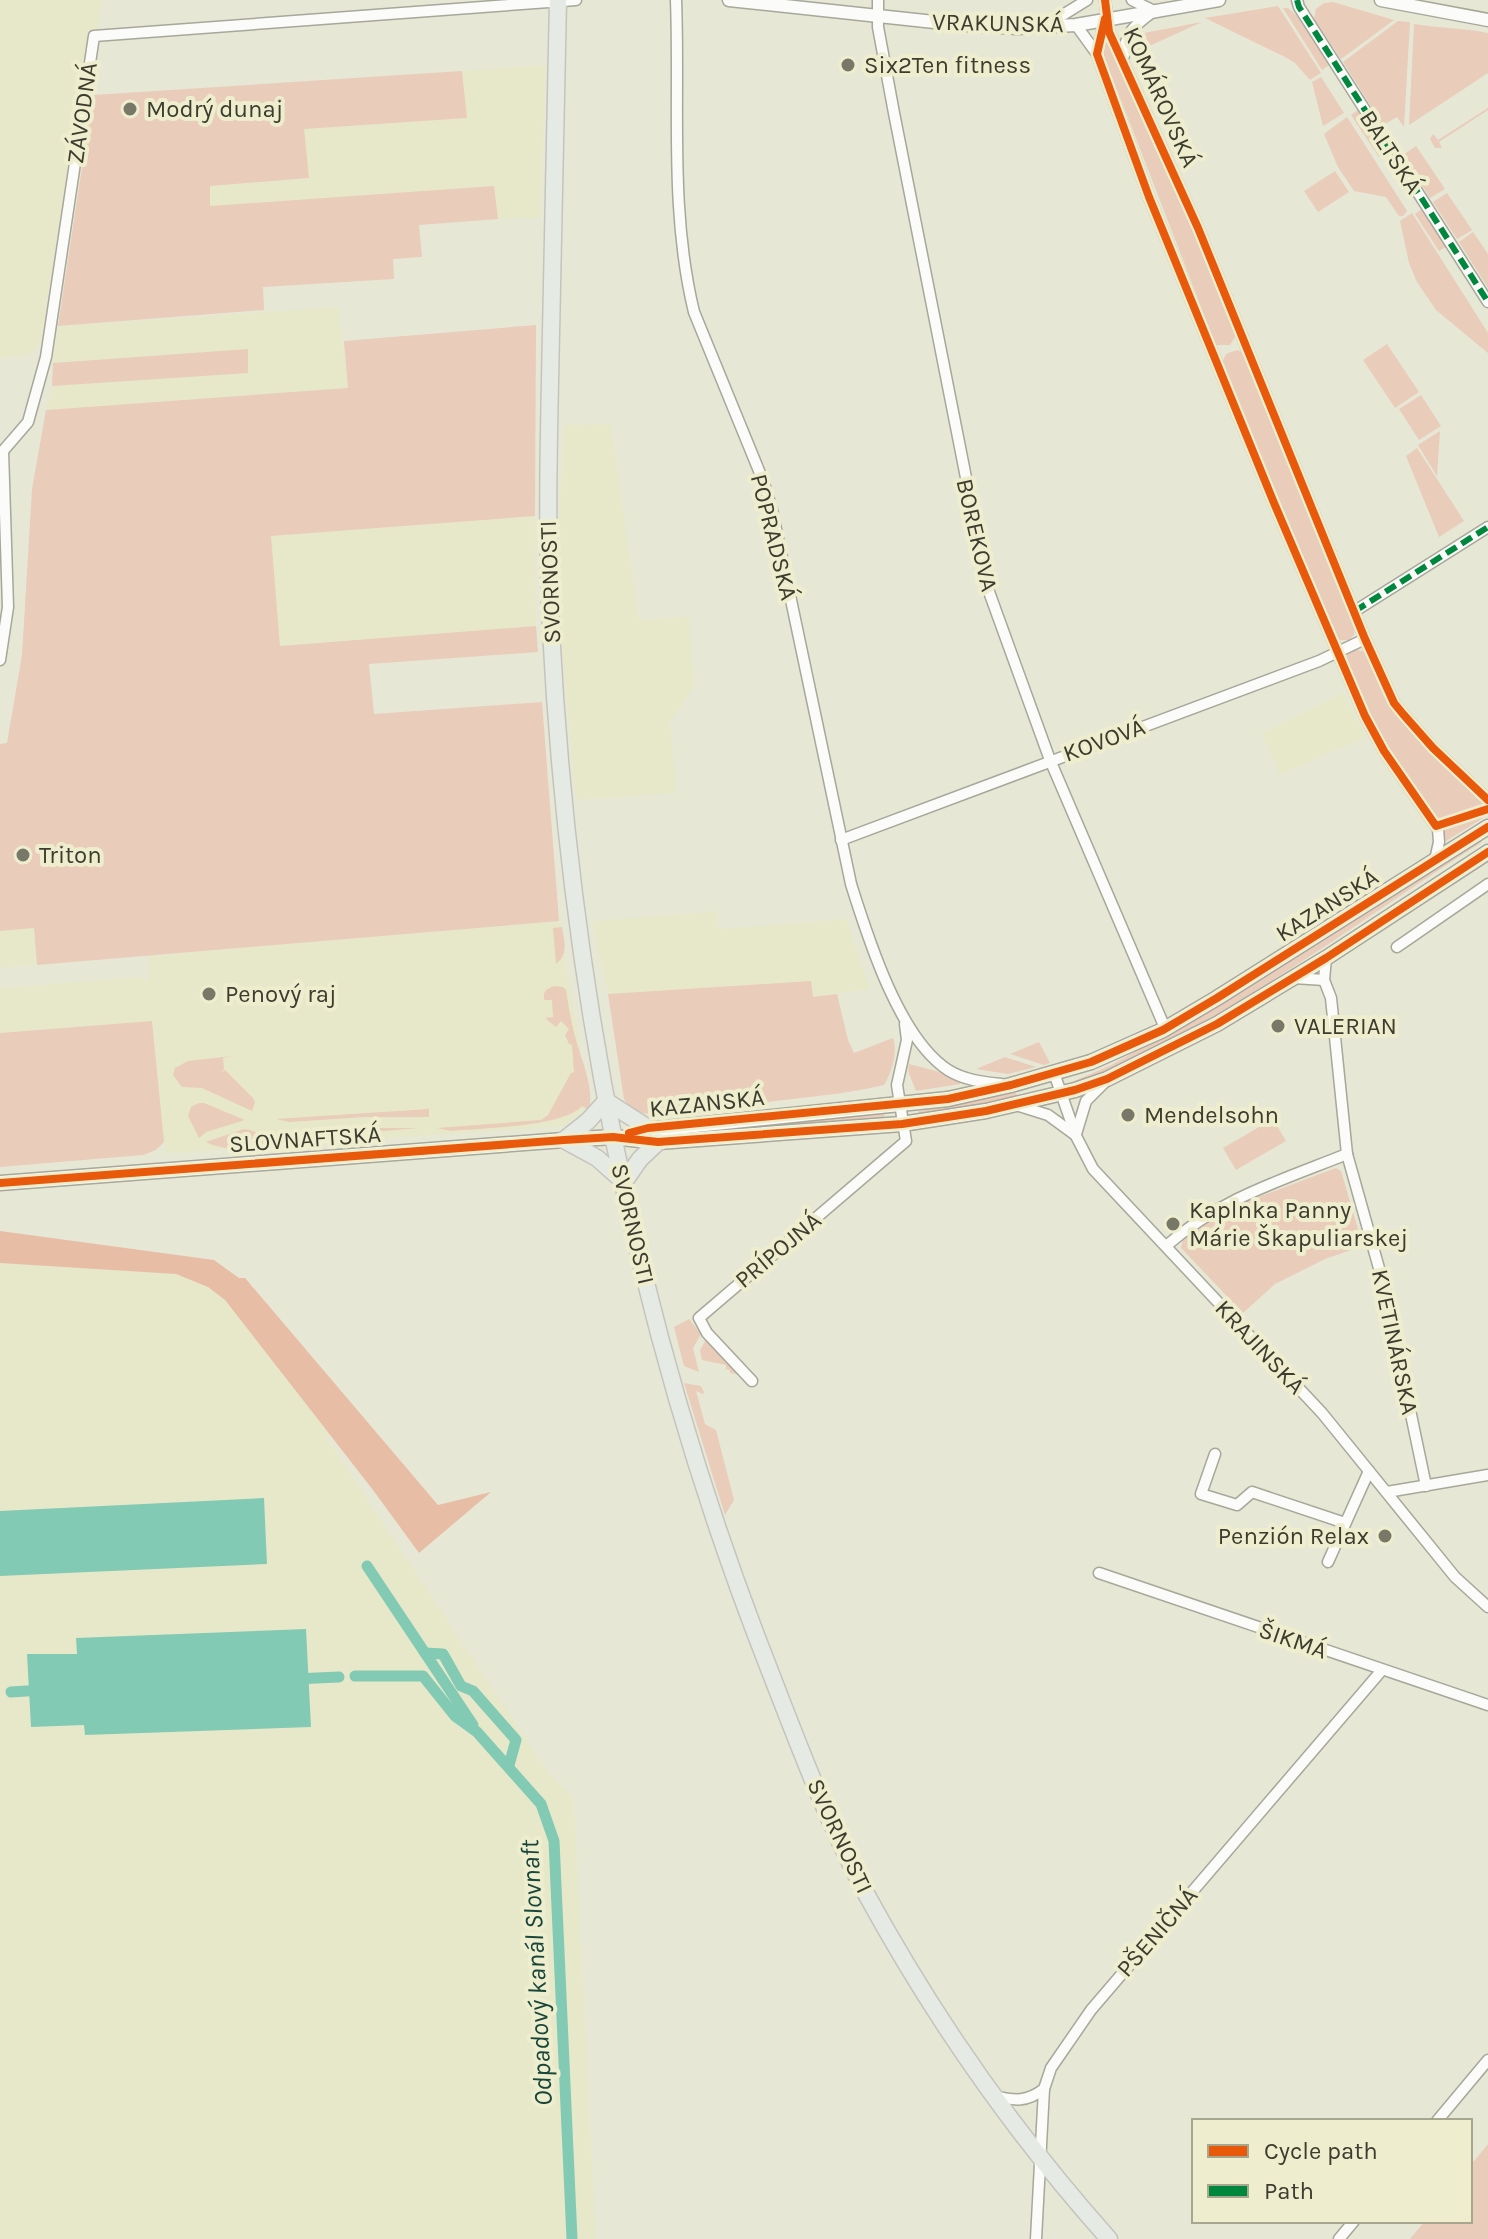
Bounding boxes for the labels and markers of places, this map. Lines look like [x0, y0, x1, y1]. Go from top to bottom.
place label: Six2Ten fitness [864, 51, 1031, 79]
marker: Six2Ten fitness [839, 56, 857, 74]
place label: Modrý dunaj [146, 95, 283, 123]
marker: Modrý dunaj [121, 100, 139, 118]
place label: Triton [39, 841, 102, 869]
marker: Triton [14, 846, 32, 864]
place label: Penový raj [225, 980, 337, 1008]
marker: Penový raj [200, 985, 218, 1003]
place label: VALERIAN [1294, 1012, 1397, 1040]
marker: VALERIAN [1269, 1017, 1287, 1035]
place label: Mendelsohn [1144, 1101, 1279, 1129]
marker: Mendelsohn [1119, 1106, 1137, 1124]
place label: Kaplnka Panny Márie Škapuliarskej [1189, 1196, 1408, 1252]
marker: Kaplnka Panny Márie Škapuliarskej [1164, 1215, 1182, 1233]
place label: Penzión Relax [1218, 1522, 1369, 1550]
marker: Penzión Relax [1376, 1527, 1394, 1545]

